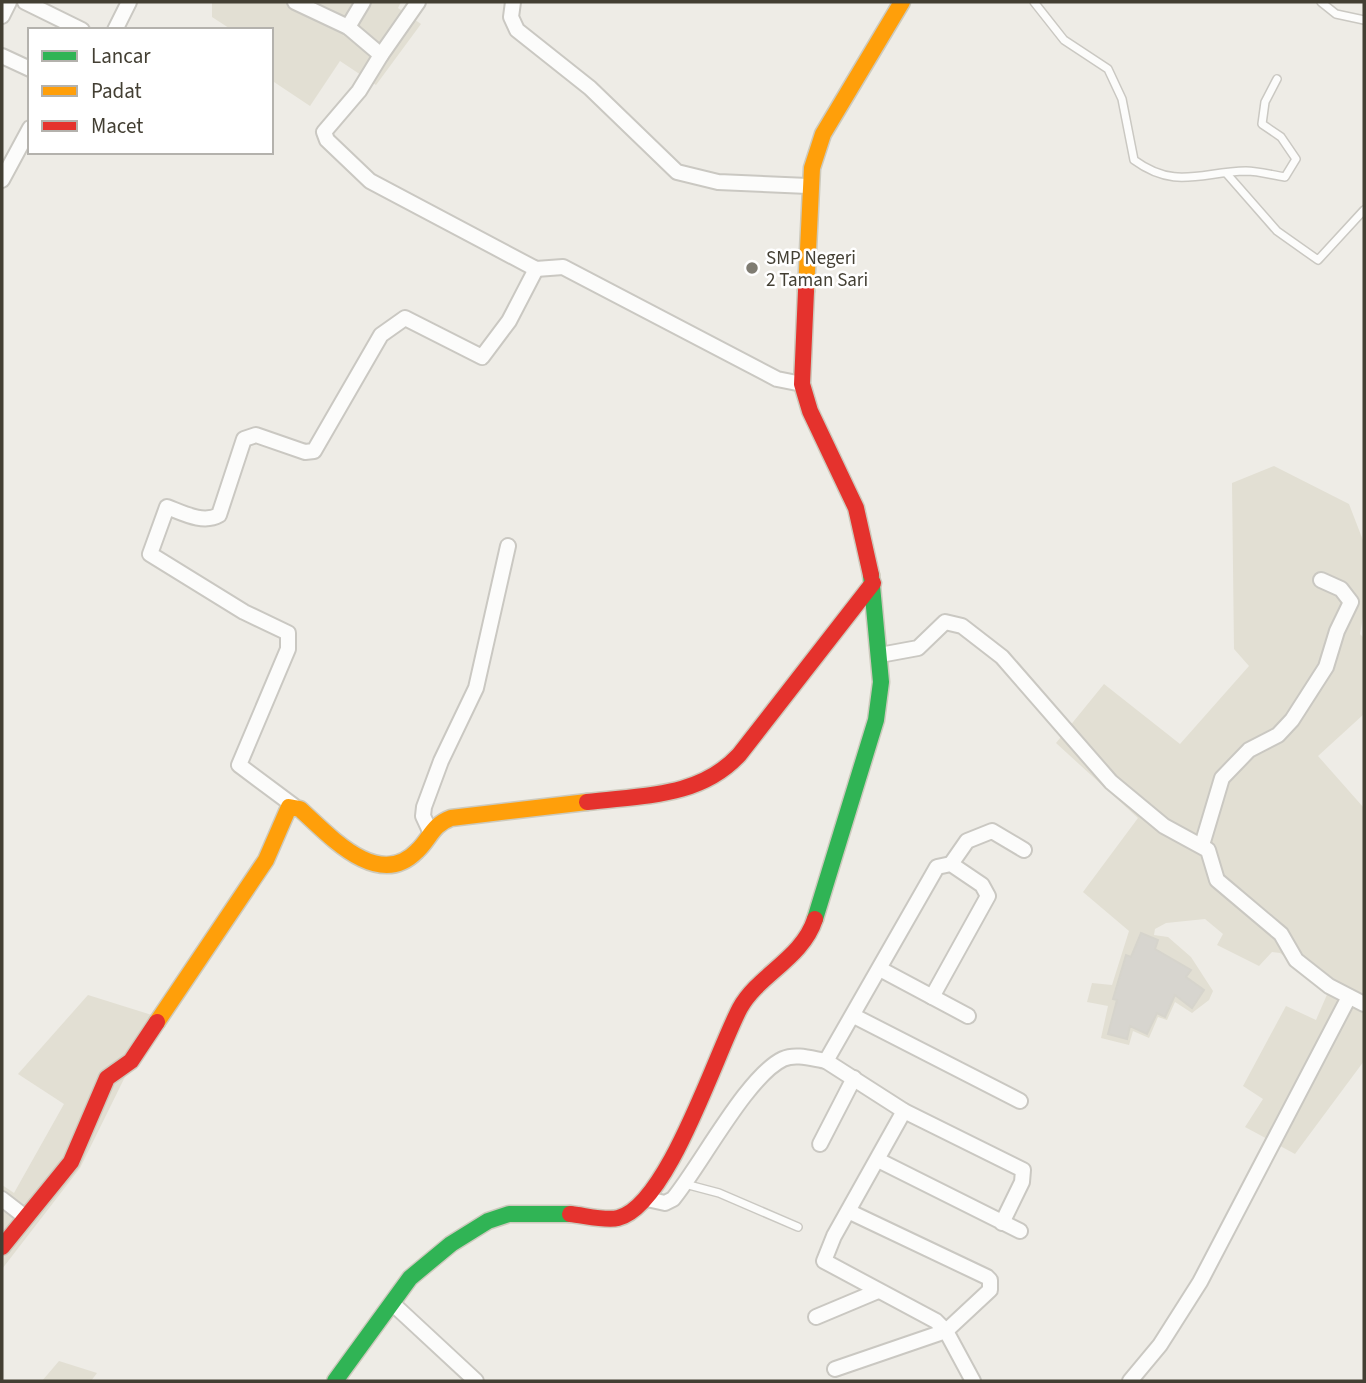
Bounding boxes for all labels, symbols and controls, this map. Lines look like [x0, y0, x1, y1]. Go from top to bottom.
legend [28, 28, 273, 154]
text: Lancar [91, 41, 151, 71]
text: Padat [91, 76, 142, 106]
text: Macet [91, 111, 143, 141]
place label: SMP Negeri 2 Taman Sari [766, 245, 868, 294]
marker: SMP Negeri 2 Taman Sari [744, 260, 760, 276]

